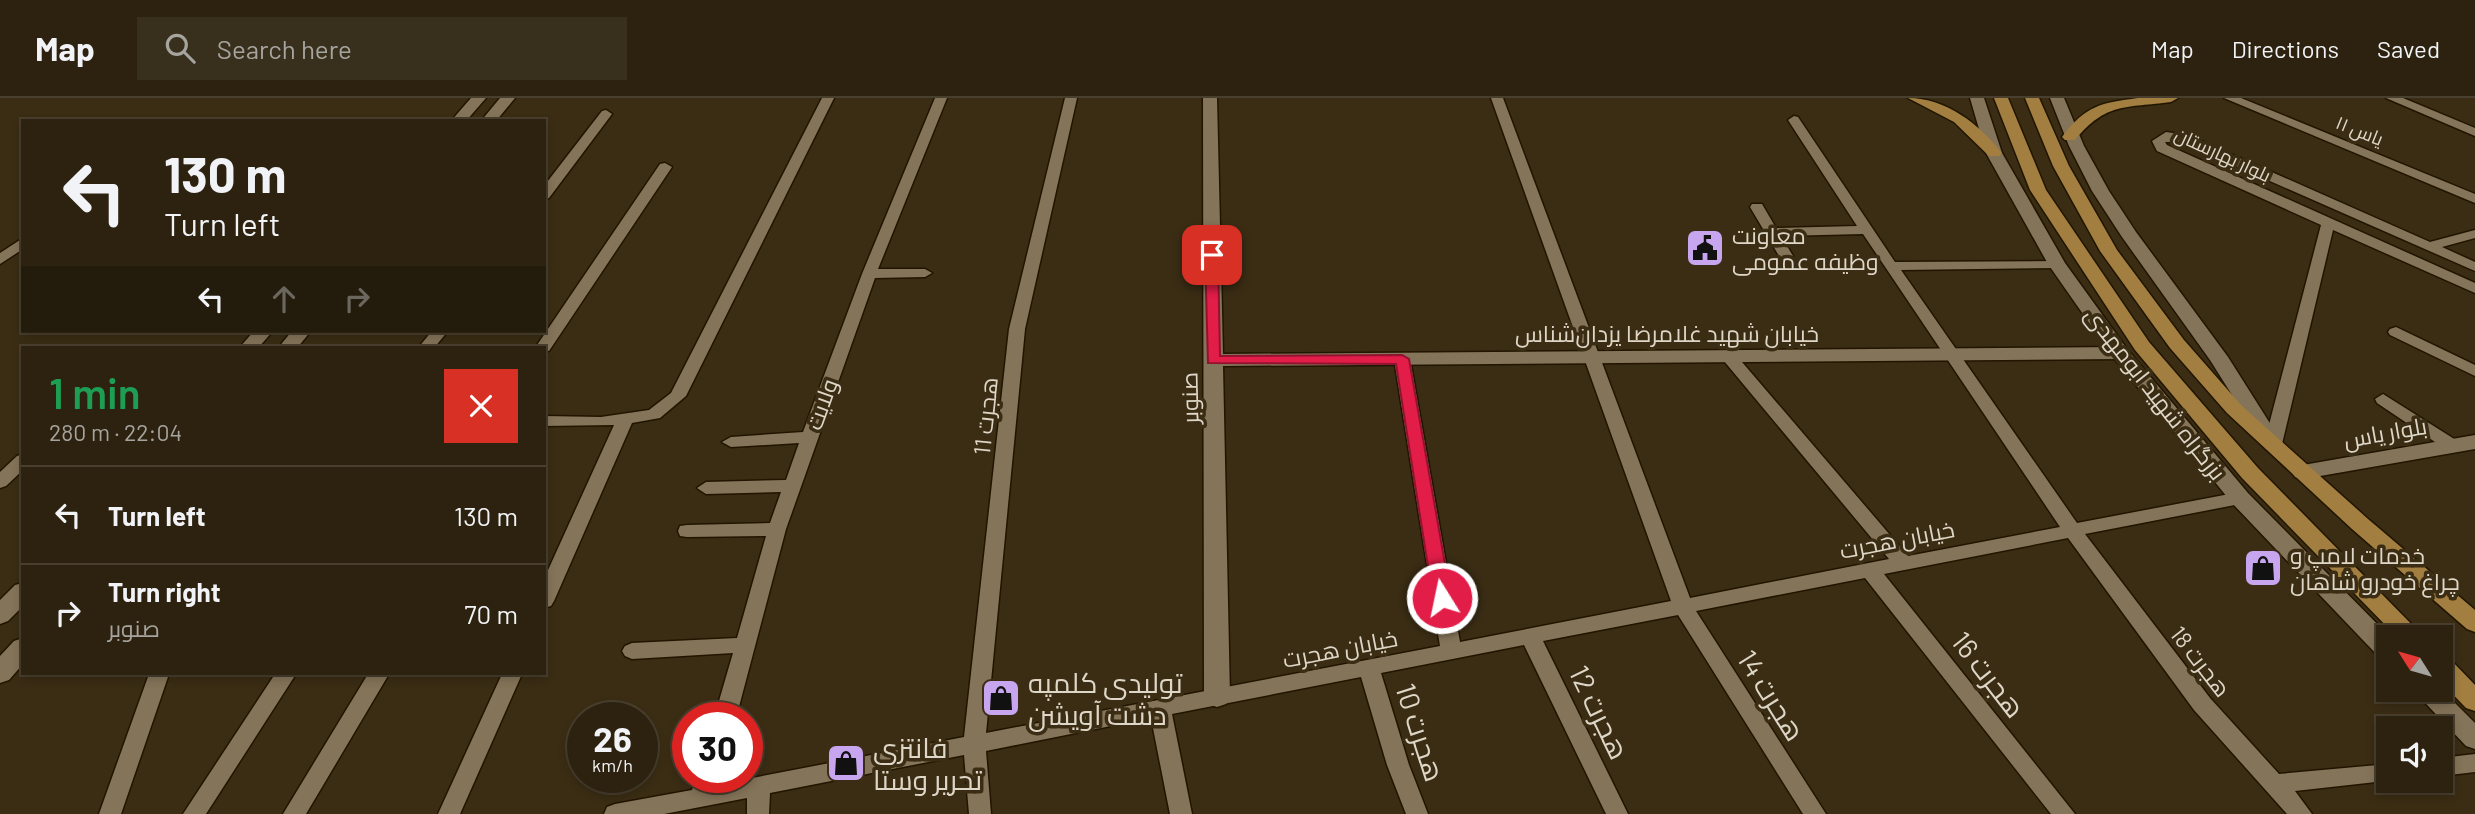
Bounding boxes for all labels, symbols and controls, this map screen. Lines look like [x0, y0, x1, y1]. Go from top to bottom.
search box [137, 17, 627, 80]
text: Map [35, 28, 95, 68]
icon: search [161, 29, 199, 67]
text: Search here [217, 33, 352, 64]
text: Map [2151, 34, 2194, 63]
text: Directions [2232, 34, 2339, 63]
text: Saved [2377, 34, 2440, 63]
street label: یاس ۱۱ [2332, 110, 2387, 151]
street label: بلوار بهارستان [2171, 122, 2275, 187]
text: 130 m [164, 144, 286, 203]
icon: left [49, 147, 140, 238]
text: Turn left [164, 204, 281, 242]
place label: معاونت وظیفه عمومی [1732, 221, 1879, 276]
pin [1182, 225, 1242, 285]
public building icon: معاونت وظیفه عمومی [1684, 227, 1726, 269]
icon: arrive [1193, 236, 1231, 274]
icon: left [192, 280, 230, 318]
icon: ahead [265, 280, 303, 318]
icon: right [338, 280, 376, 318]
street label: بزرگراه شهید ابومهدی [2079, 301, 2232, 486]
street label: خیابان شهید غلامرضا یزدان‌شناس [1515, 319, 1819, 348]
text: 1 min [49, 367, 141, 417]
button: close [444, 369, 518, 443]
street label: صنوبر [1175, 372, 1203, 426]
street label: ولایت [799, 375, 843, 433]
street label: هجرت 11 [967, 376, 1003, 456]
street label: بلوار یاس [2341, 411, 2429, 454]
text: 280 m · 22:04 [49, 418, 182, 446]
icon: left [49, 496, 87, 534]
text: Turn left [108, 500, 206, 531]
text: 130 m [454, 500, 518, 531]
street label: خیابان هجرت [1837, 514, 1957, 565]
place label: خدمات لامپ و چراغ خودرو شاهان [2290, 541, 2460, 598]
shop icon: خدمات لامپ و چراغ خودرو شاهان [2242, 547, 2284, 589]
position arrow [1405, 561, 1479, 635]
text: Turn right [108, 576, 221, 607]
icon: right [49, 594, 87, 632]
text: 70 m [464, 598, 518, 629]
text: صنوبر [108, 614, 160, 642]
street label: هجرت 18 [2165, 620, 2237, 702]
street label: خیابان هجرت [1280, 623, 1400, 674]
street label: هجرت 16 [1945, 624, 2033, 724]
north arrow [2376, 625, 2454, 702]
map controls [2376, 625, 2453, 793]
street label: هجرت 14 [1731, 643, 1813, 747]
street label: هجرت 12 [1563, 660, 1637, 764]
place label: تولیدی کلمپه دشت آویشن [1028, 665, 1183, 732]
shop icon: تولیدی کلمپه دشت آویشن [980, 677, 1022, 719]
street label: هجرت 10 [1389, 679, 1453, 785]
speed limit sign: 30 [672, 702, 763, 793]
button: sound [2376, 716, 2453, 793]
text: 26 [593, 717, 632, 759]
place label: فانتزی تحریر وستا [873, 730, 983, 796]
shop icon: فانتزی تحریر وستا [825, 742, 867, 784]
text: km/h [592, 754, 633, 776]

